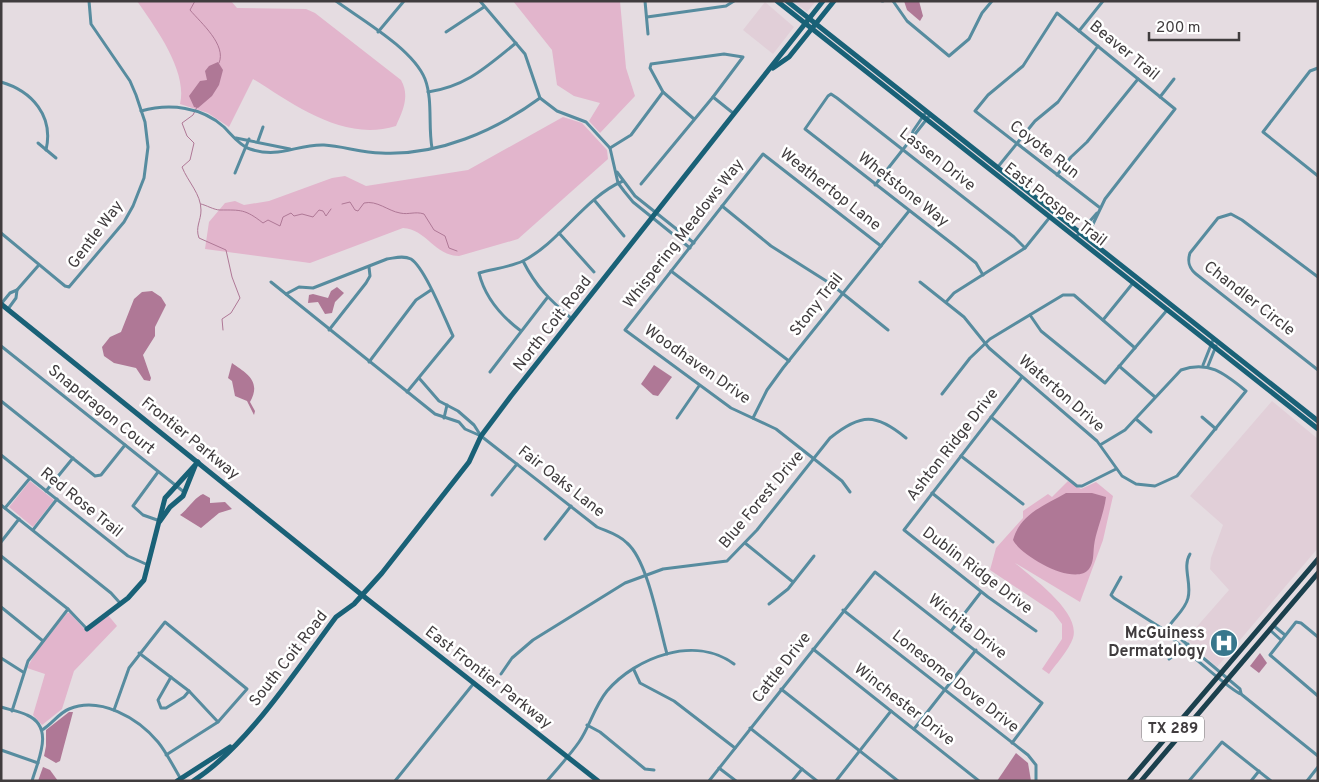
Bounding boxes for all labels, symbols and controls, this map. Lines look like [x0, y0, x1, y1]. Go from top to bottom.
scale bar [1149, 10, 1239, 42]
street label: Beaver Trail [1085, 17, 1163, 85]
text: 200 m [1156, 19, 1201, 38]
street label: Coyote Run [1005, 117, 1083, 183]
street label: Lassen Drive [895, 124, 979, 196]
street label: Weathertop Lane [775, 144, 885, 236]
street label: Whetstone Way [853, 148, 953, 232]
street label: Whispering Meadows Way [619, 155, 749, 313]
street label: East Prosper Trail [1000, 159, 1110, 251]
street label: Gentle Way [64, 197, 128, 273]
street label: Chandler Circle [1199, 257, 1299, 341]
street label: Stony Trail [786, 269, 848, 341]
street label: North Coit Road [510, 272, 596, 376]
street label: Woodhaven Drive [640, 321, 754, 409]
street label: Waterton Drive [1014, 351, 1108, 437]
street label: Snapdragon Court [44, 361, 158, 459]
street label: Ashton Ridge Drive [903, 385, 1003, 505]
street label: Frontier Parkway [137, 393, 243, 485]
street label: Fair Oaks Lane [514, 442, 608, 522]
street label: Blue Forest Drive [715, 447, 809, 553]
street label: Red Rose Trail [36, 464, 126, 542]
street label: Dublin Ridge Drive [918, 523, 1036, 619]
street label: Wichita Drive [924, 590, 1010, 664]
street label: South Coit Road [245, 607, 333, 711]
street label: East Frontier Parkway [420, 622, 556, 734]
place label: McGuiness Dermatology [1108, 624, 1205, 662]
street label: Lonesome Dove Drive [887, 626, 1023, 738]
hospital icon: McGuiness Dermatology [1209, 628, 1239, 658]
street label: Cattle Drive [748, 629, 816, 707]
street label: Winchester Drive [850, 659, 958, 751]
road number: TX 289 [1142, 716, 1204, 742]

